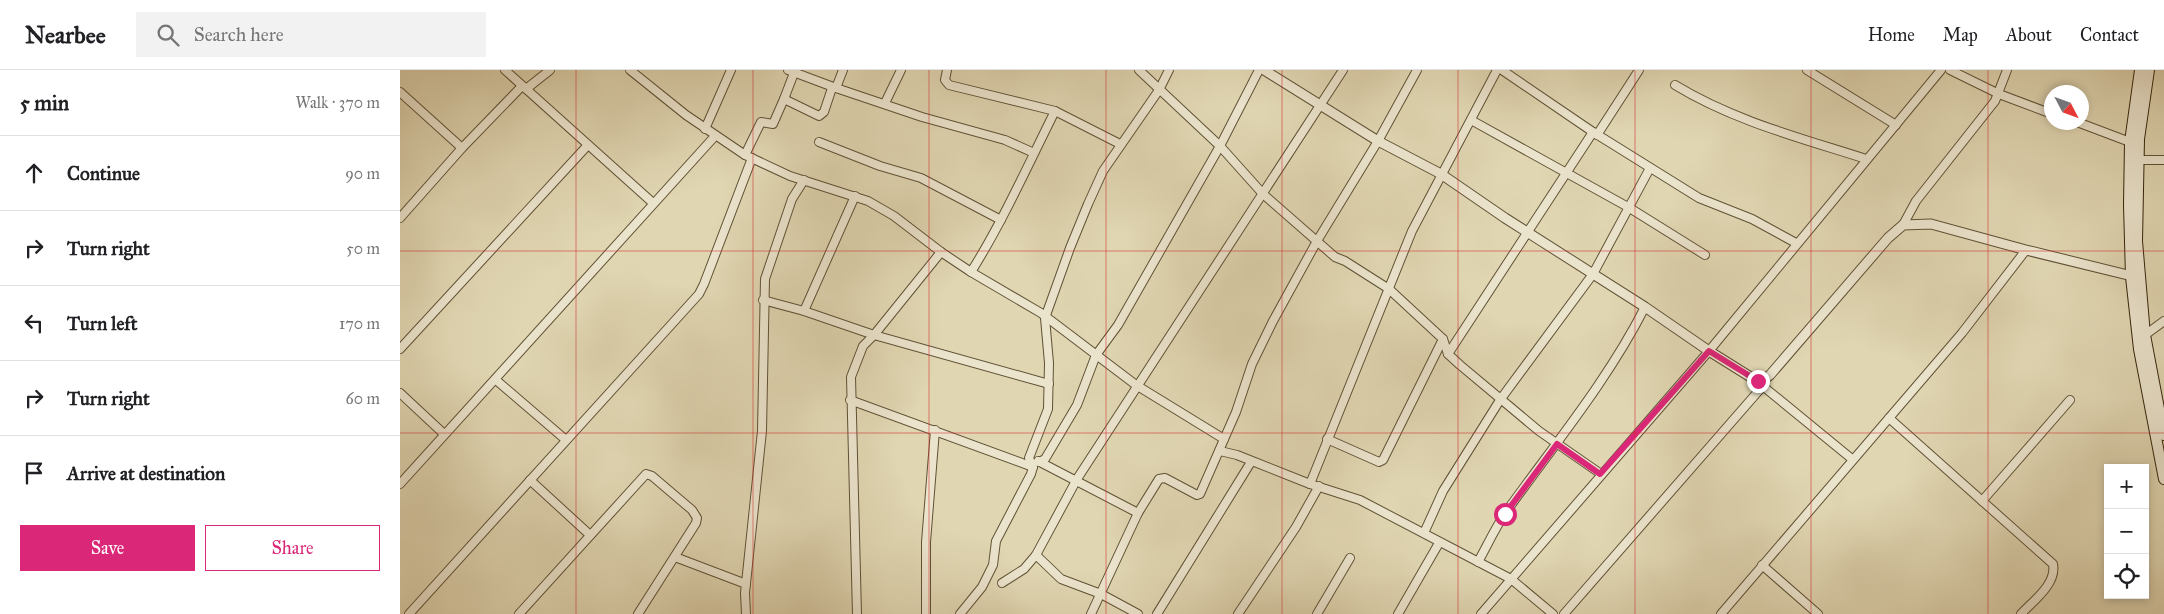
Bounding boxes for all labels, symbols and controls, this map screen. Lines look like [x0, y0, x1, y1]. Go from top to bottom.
search box [136, 12, 486, 57]
text: Nearbee [25, 20, 106, 50]
icon: search [154, 21, 182, 49]
text: Search here [194, 23, 284, 46]
text: Home [1868, 24, 1915, 46]
text: Map [1943, 24, 1978, 46]
text: About [2006, 24, 2052, 46]
text: Contact [2080, 24, 2139, 46]
north arrow [2044, 85, 2089, 130]
text: 5 min [20, 90, 69, 116]
text: Walk · 370 m [296, 93, 380, 112]
icon: ahead [20, 159, 48, 187]
text: Continue [67, 162, 140, 185]
text: 90 m [345, 164, 380, 183]
icon: right [20, 234, 48, 262]
text: Turn right [67, 237, 150, 260]
text: 50 m [346, 239, 380, 258]
icon: left [20, 309, 48, 337]
text: Turn left [67, 312, 137, 335]
text: 170 m [339, 314, 380, 333]
route end [1747, 370, 1770, 393]
icon: right [20, 384, 48, 412]
text: Turn right [67, 387, 150, 410]
text: 60 m [346, 389, 380, 408]
icon: arrive [20, 459, 48, 487]
text: Arrive at destination [67, 462, 225, 485]
map controls [2104, 464, 2149, 599]
button: + [2104, 464, 2149, 509]
route start [1494, 503, 1517, 526]
button: − [2104, 509, 2149, 554]
button: Save [20, 525, 195, 571]
button: Share [205, 525, 380, 571]
button: locate [2104, 554, 2149, 599]

